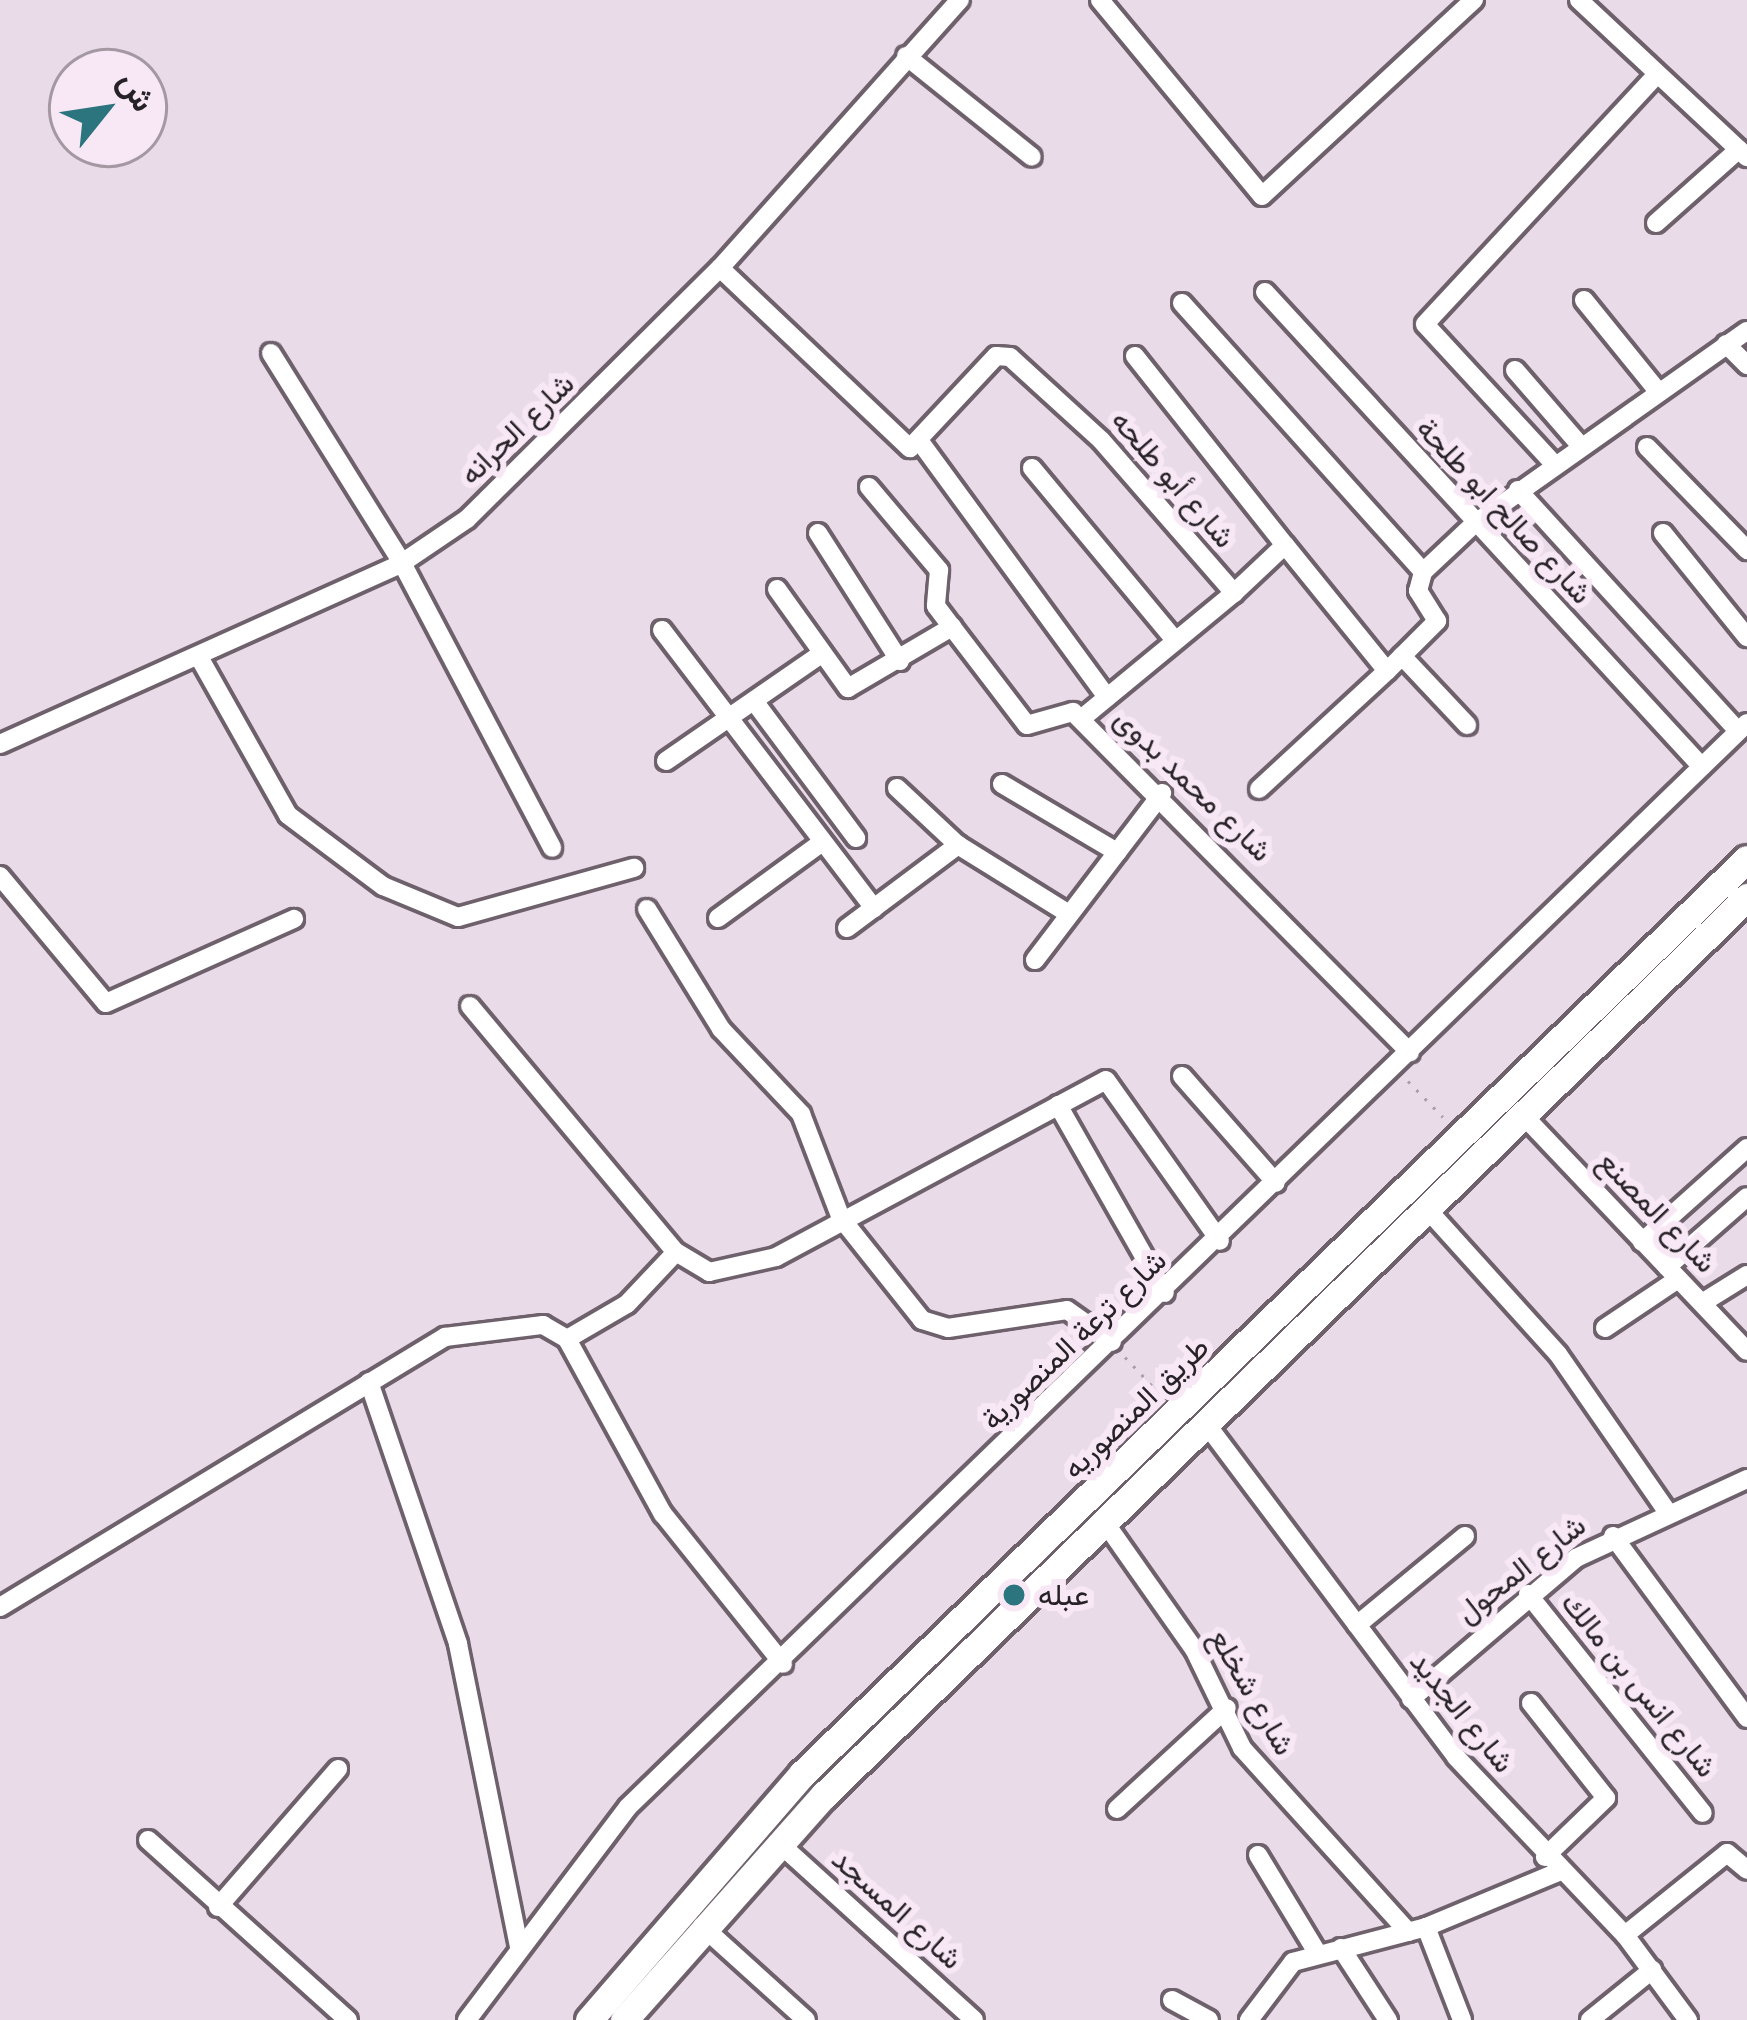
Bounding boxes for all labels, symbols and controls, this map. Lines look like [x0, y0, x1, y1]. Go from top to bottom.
north arrow [48, 48, 168, 168]
text: ش [107, 62, 167, 120]
street label: شارع الحرانه [452, 366, 582, 492]
street label: شارع أبو طلحه [1103, 403, 1243, 555]
street label: شارع صالح ابو طلحة [1409, 411, 1599, 611]
street label: شارع محمد بدوى [1107, 701, 1279, 869]
street label: شارع المصنع [1590, 1144, 1724, 1280]
street label: شارع ترعة المنصورية [974, 1243, 1174, 1437]
street label: طريق المنصوريه [1056, 1329, 1216, 1487]
street label: شارع المحول [1449, 1507, 1593, 1631]
place label: عبله [1038, 1577, 1089, 1613]
marker: عبله [1001, 1582, 1027, 1608]
street label: شارع انس بن مالك [1554, 1585, 1724, 1785]
street label: شارع شخلع [1201, 1622, 1303, 1762]
street label: شارع الجديد [1402, 1644, 1522, 1780]
street label: شارع المسجد [824, 1841, 970, 1977]

